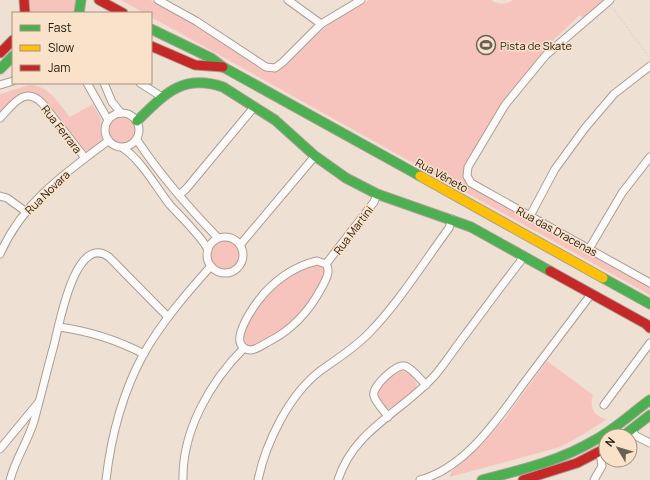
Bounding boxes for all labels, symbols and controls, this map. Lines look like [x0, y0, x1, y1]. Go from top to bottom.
legend [12, 12, 152, 84]
text: Fast [48, 19, 72, 36]
sports icon: Pista de Skate [475, 34, 497, 56]
place label: Pista de Skate [500, 38, 572, 53]
text: Slow [48, 39, 74, 56]
text: Jam [48, 59, 70, 76]
street label: Rua Ferrara [38, 102, 86, 156]
street label: Rua Vêneto [413, 154, 471, 196]
street label: Rua Novara [21, 167, 73, 217]
street label: Rua Martini [330, 203, 376, 257]
street label: Rua das Dracenas [514, 203, 600, 260]
north arrow [598, 428, 638, 468]
text: N [601, 434, 618, 449]

